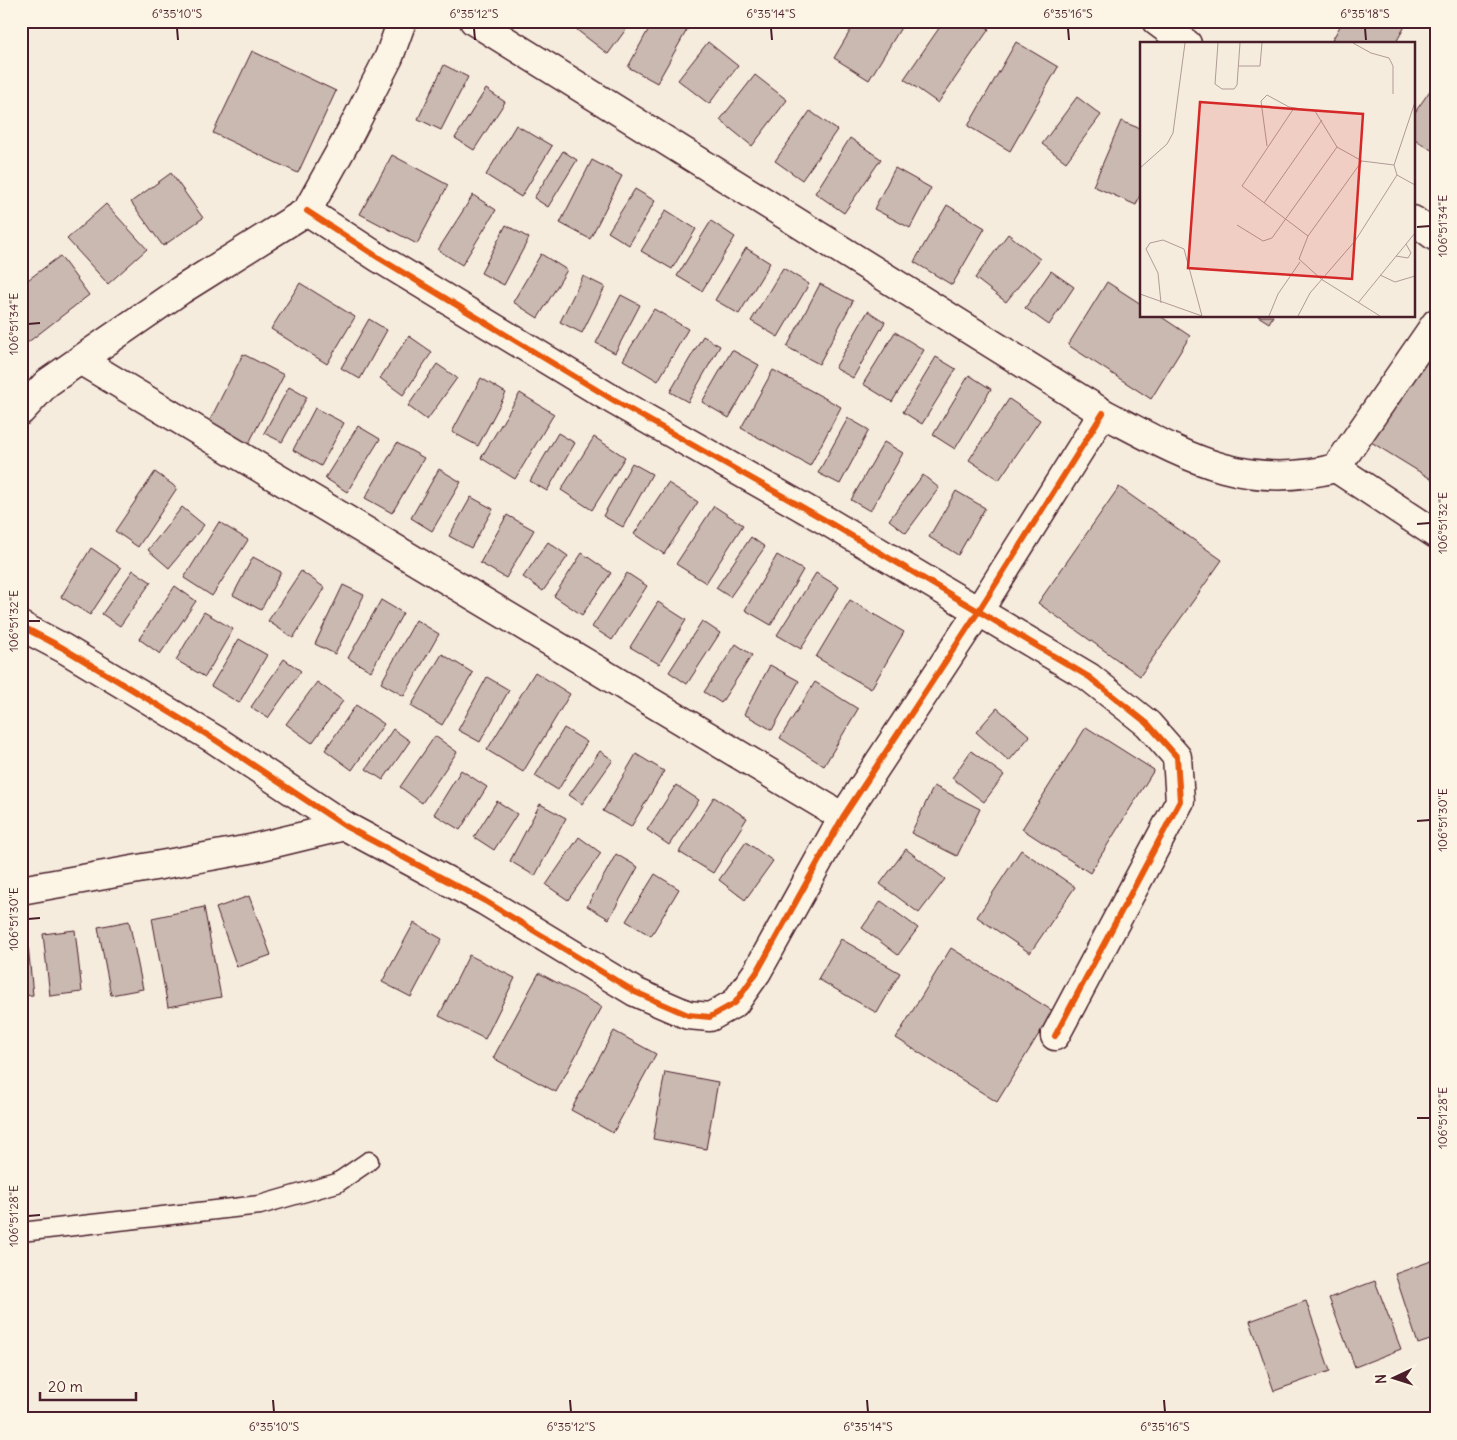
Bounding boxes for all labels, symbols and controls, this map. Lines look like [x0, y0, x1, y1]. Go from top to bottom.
text: 6°35'10"S [152, 6, 203, 21]
text: 6°35'12"S [449, 6, 499, 21]
text: 6°35'14"S [746, 6, 796, 21]
text: 6°35'16"S [1043, 6, 1093, 21]
text: 6°35'18"S [1340, 6, 1390, 21]
inset map [1140, 42, 1414, 318]
text: 106°51'34"E [1435, 195, 1450, 257]
text: 106°51'34"E [6, 293, 21, 355]
text: 106°51'32"E [1435, 492, 1450, 554]
text: 106°51'32"E [6, 590, 21, 652]
text: 106°51'30"E [1435, 788, 1450, 852]
text: 106°51'30"E [6, 887, 21, 951]
text: 106°51'28"E [1435, 1087, 1450, 1149]
text: 106°51'28"E [6, 1185, 21, 1247]
north arrow [1370, 1352, 1420, 1402]
scale bar [40, 1370, 136, 1402]
text: N [1372, 1373, 1390, 1384]
text: 20 m [48, 1377, 83, 1396]
text: 6°35'10"S [249, 1419, 300, 1434]
text: 6°35'12"S [546, 1419, 596, 1434]
text: 6°35'14"S [843, 1419, 893, 1434]
text: 6°35'16"S [1140, 1419, 1190, 1434]

